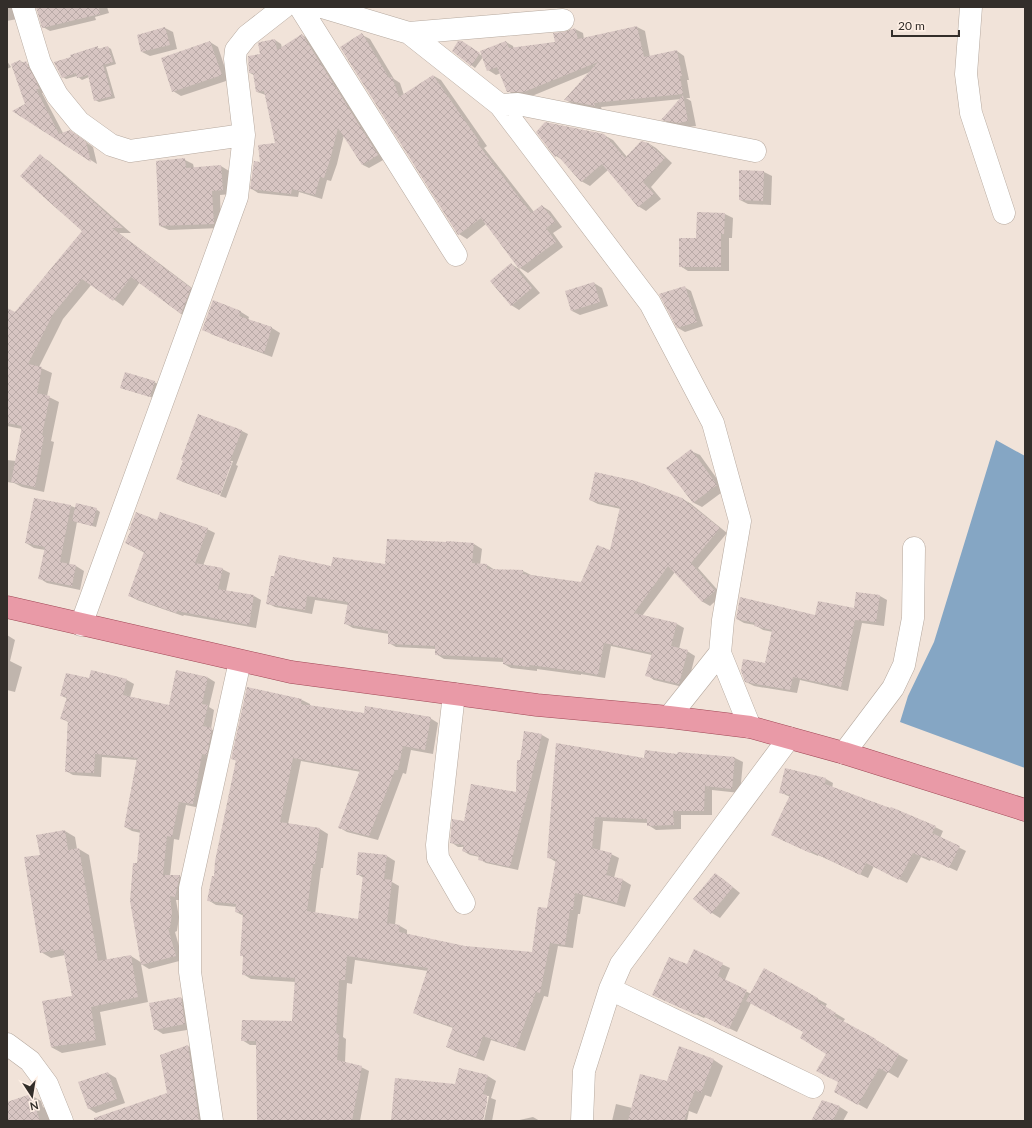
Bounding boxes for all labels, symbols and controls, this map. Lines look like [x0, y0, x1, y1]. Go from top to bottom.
scale bar [892, 12, 959, 38]
text: 20 m [898, 18, 925, 33]
north arrow [12, 1076, 52, 1116]
text: N [29, 1099, 40, 1114]

